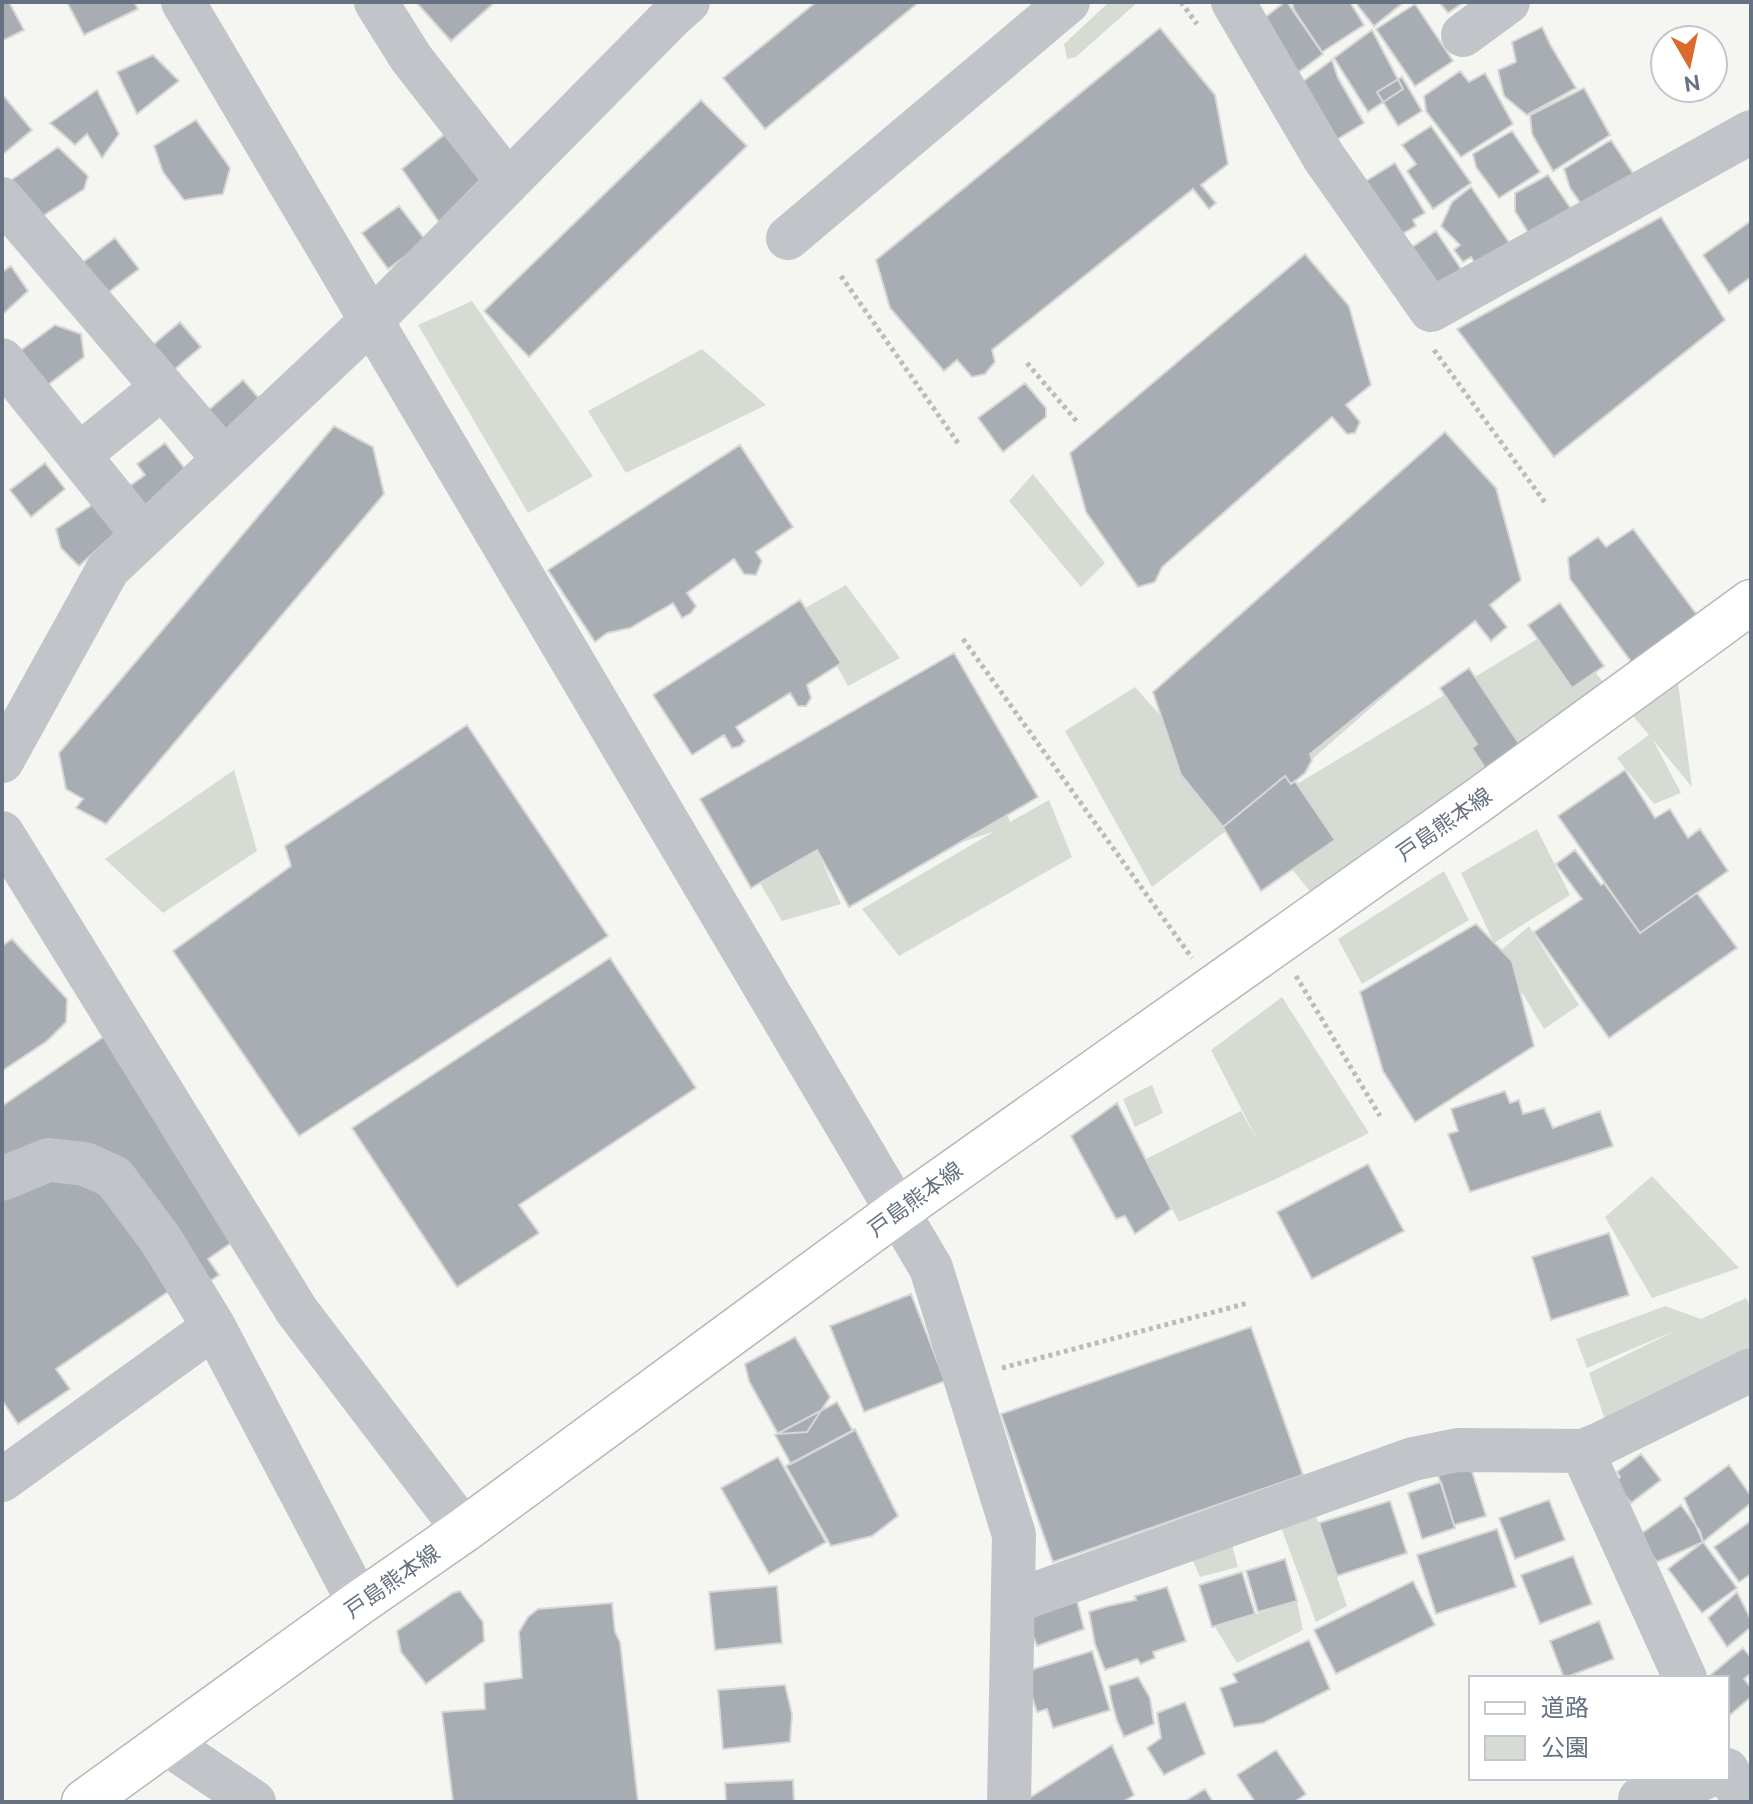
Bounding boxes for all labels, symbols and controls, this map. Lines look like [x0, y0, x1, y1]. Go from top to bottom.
north arrow [1649, 24, 1729, 104]
text: N [1682, 71, 1702, 98]
street label: 戸島熊本線 [1391, 782, 1496, 865]
street label: 戸島熊本線 [863, 1156, 967, 1241]
street label: 戸島熊本線 [339, 1539, 444, 1622]
legend [1469, 1676, 1729, 1780]
text: 道路 [1541, 1694, 1589, 1721]
text: 公園 [1541, 1734, 1589, 1761]

